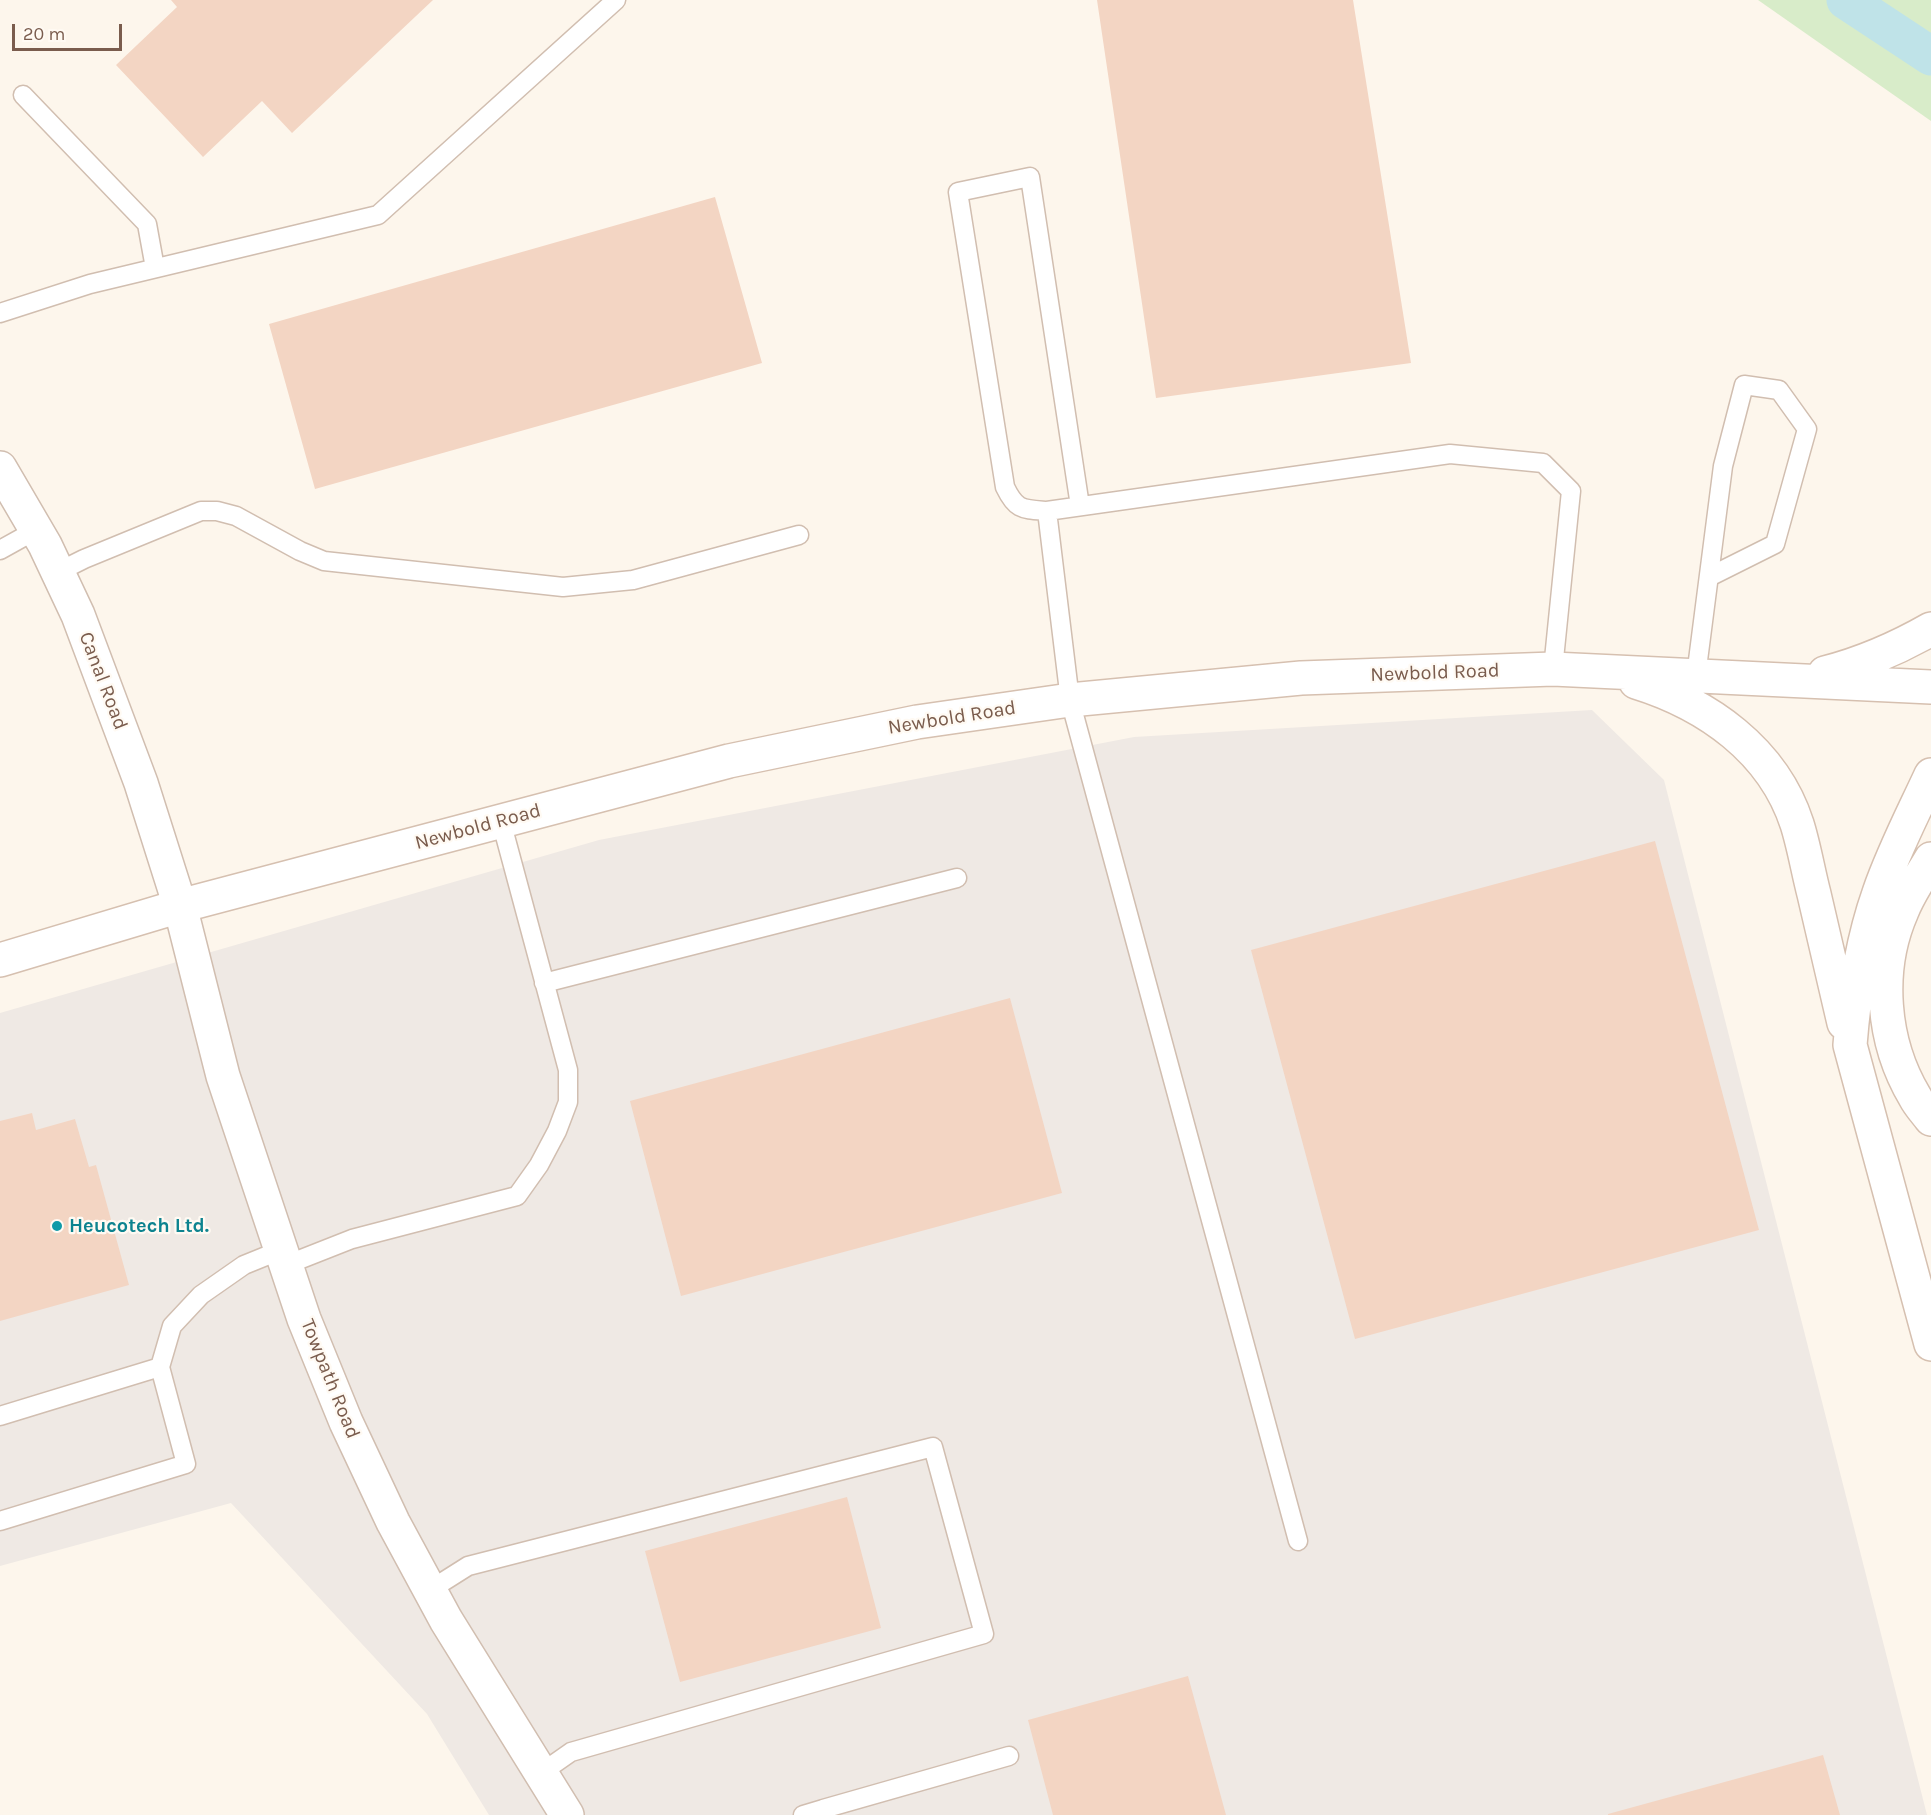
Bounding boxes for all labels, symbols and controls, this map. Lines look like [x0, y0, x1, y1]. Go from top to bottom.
scale bar [15, 12, 124, 50]
text: 20 m [23, 23, 65, 45]
street label: Canal Road [73, 629, 133, 733]
street label: Newbold Road [1370, 659, 1500, 687]
street label: Newbold Road [886, 696, 1018, 740]
street label: Newbold Road [412, 799, 544, 855]
place label: Heucotech Ltd. [69, 1214, 209, 1238]
marker: Heucotech Ltd. [50, 1219, 64, 1233]
street label: Towpath Road [295, 1316, 365, 1442]

